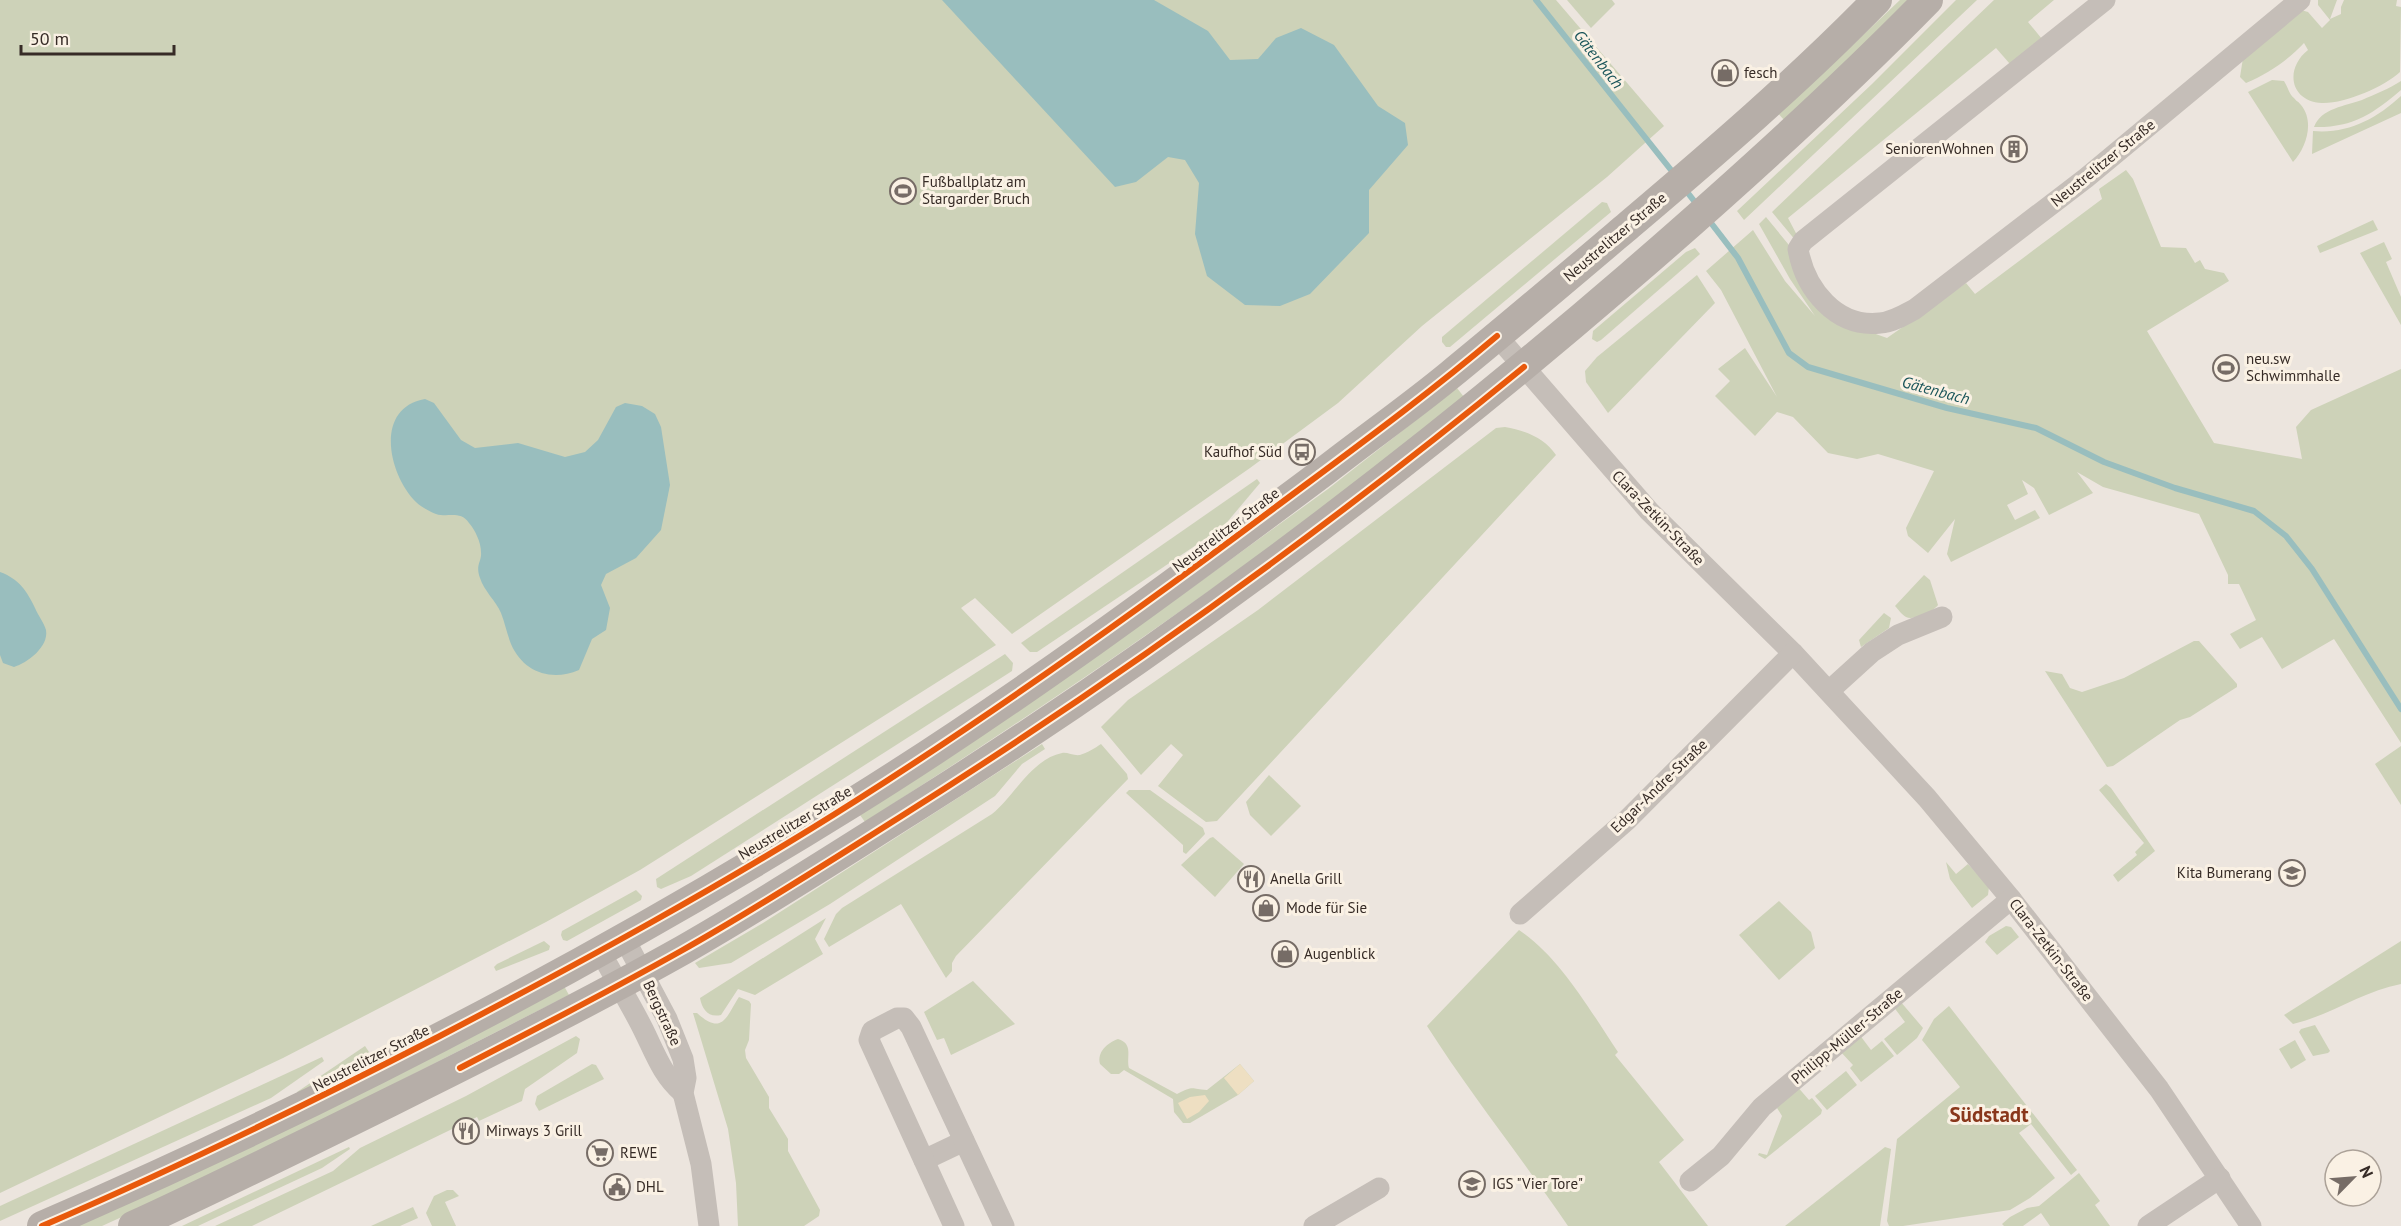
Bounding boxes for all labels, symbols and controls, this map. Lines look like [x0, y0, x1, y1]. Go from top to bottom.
scale bar [21, 18, 174, 56]
water label: Gätenbach [1570, 26, 1628, 92]
text: 50 m [30, 27, 69, 50]
shop icon: fesch [1710, 58, 1740, 88]
place label: fesch [1744, 63, 1778, 82]
street label: Neustrelitzer Straße [2047, 115, 2159, 210]
building icon: SeniorenWohnen [1999, 134, 2029, 164]
place label: SeniorenWohnen [1885, 139, 1994, 158]
place label: Fußballplatz am Stargarder Bruch [922, 172, 1030, 208]
sports icon: Fußballplatz am Stargarder Bruch [888, 176, 918, 206]
street label: Neustrelitzer Straße [1559, 188, 1670, 285]
place label: neu.sw Schwimmhalle [2246, 349, 2340, 385]
sports icon: neu.sw Schwimmhalle [2211, 353, 2241, 383]
water label: Gätenbach [1900, 371, 1972, 409]
bus stop icon: Kaufhof Süd [1287, 437, 1317, 467]
place label: Kaufhof Süd [1204, 442, 1282, 461]
street label: Clara-Zetkin-Straße [1608, 466, 1709, 569]
street label: Neustrelitzer Straße [1169, 483, 1283, 576]
street label: Edgar-Andre-Straße [1606, 735, 1711, 837]
street label: Neustrelitzer Straße [735, 781, 855, 864]
school or university icon: Kita Bumerang [2277, 858, 2307, 888]
place label: Kita Bumerang [2177, 863, 2272, 882]
restaurant icon: Anella Grill [1236, 864, 1266, 894]
place label: Anella Grill [1270, 869, 1342, 888]
shop icon: Mode für Sie [1251, 893, 1281, 923]
street label: Clara-Zetkin-Straße [2005, 895, 2097, 1005]
place label: Mode für Sie [1286, 898, 1367, 917]
shop icon: Augenblick [1270, 939, 1300, 969]
place label: Augenblick [1304, 944, 1376, 963]
street label: Bergstraße [639, 977, 686, 1049]
street label: Philipp-Müller-Straße [1787, 983, 1906, 1088]
street label: Neustrelitzer Straße [309, 1020, 432, 1095]
district label: Südstadt [1949, 1101, 2029, 1128]
restaurant icon: Mirways 3 Grill [451, 1116, 481, 1146]
place label: Mirways 3 Grill [486, 1121, 583, 1140]
supermarket icon: REWE [585, 1138, 615, 1168]
place label: REWE [620, 1143, 657, 1162]
north arrow [2323, 1148, 2383, 1208]
text: N [2355, 1163, 2378, 1181]
school or university icon: IGS "Vier Tore" [1457, 1169, 1487, 1199]
public building icon: DHL [602, 1172, 632, 1202]
place label: IGS "Vier Tore" [1492, 1174, 1583, 1193]
place label: DHL [636, 1177, 664, 1196]

